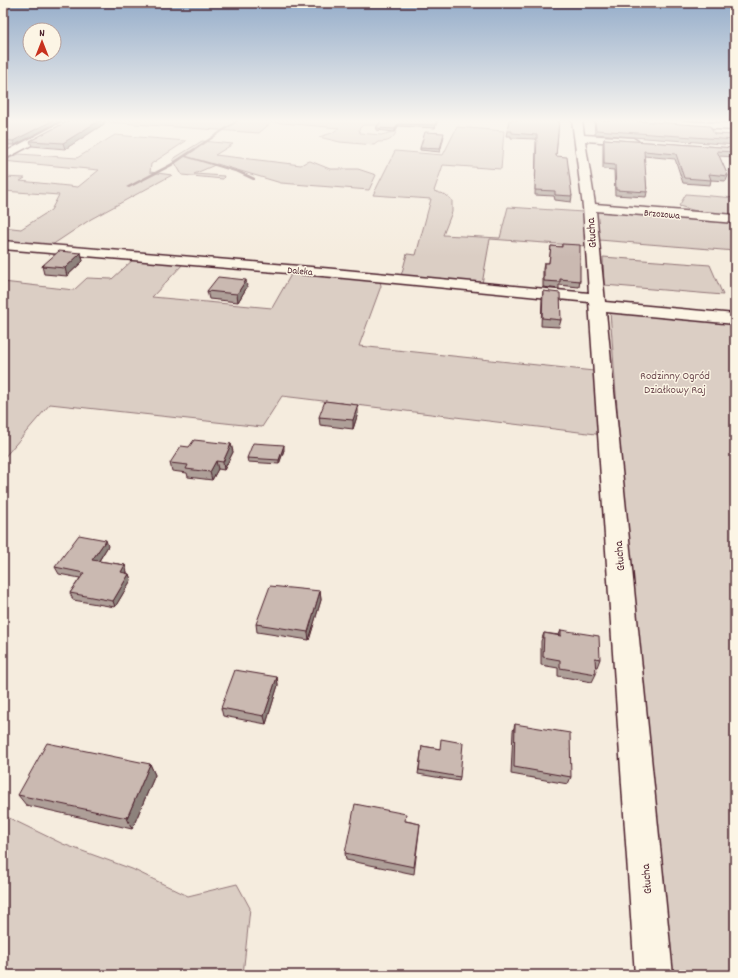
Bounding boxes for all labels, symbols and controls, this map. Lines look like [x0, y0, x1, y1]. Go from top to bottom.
north arrow [22, 22, 62, 62]
text: N [39, 26, 45, 42]
street label: Brzozowa [643, 206, 681, 224]
street label: Głucha [583, 217, 602, 249]
street label: Daleka [287, 264, 313, 280]
park label: Rodzinny Ogród Działkowy Raj [640, 368, 710, 399]
street label: Głucha [611, 540, 630, 572]
street label: Głucha [638, 863, 657, 895]

